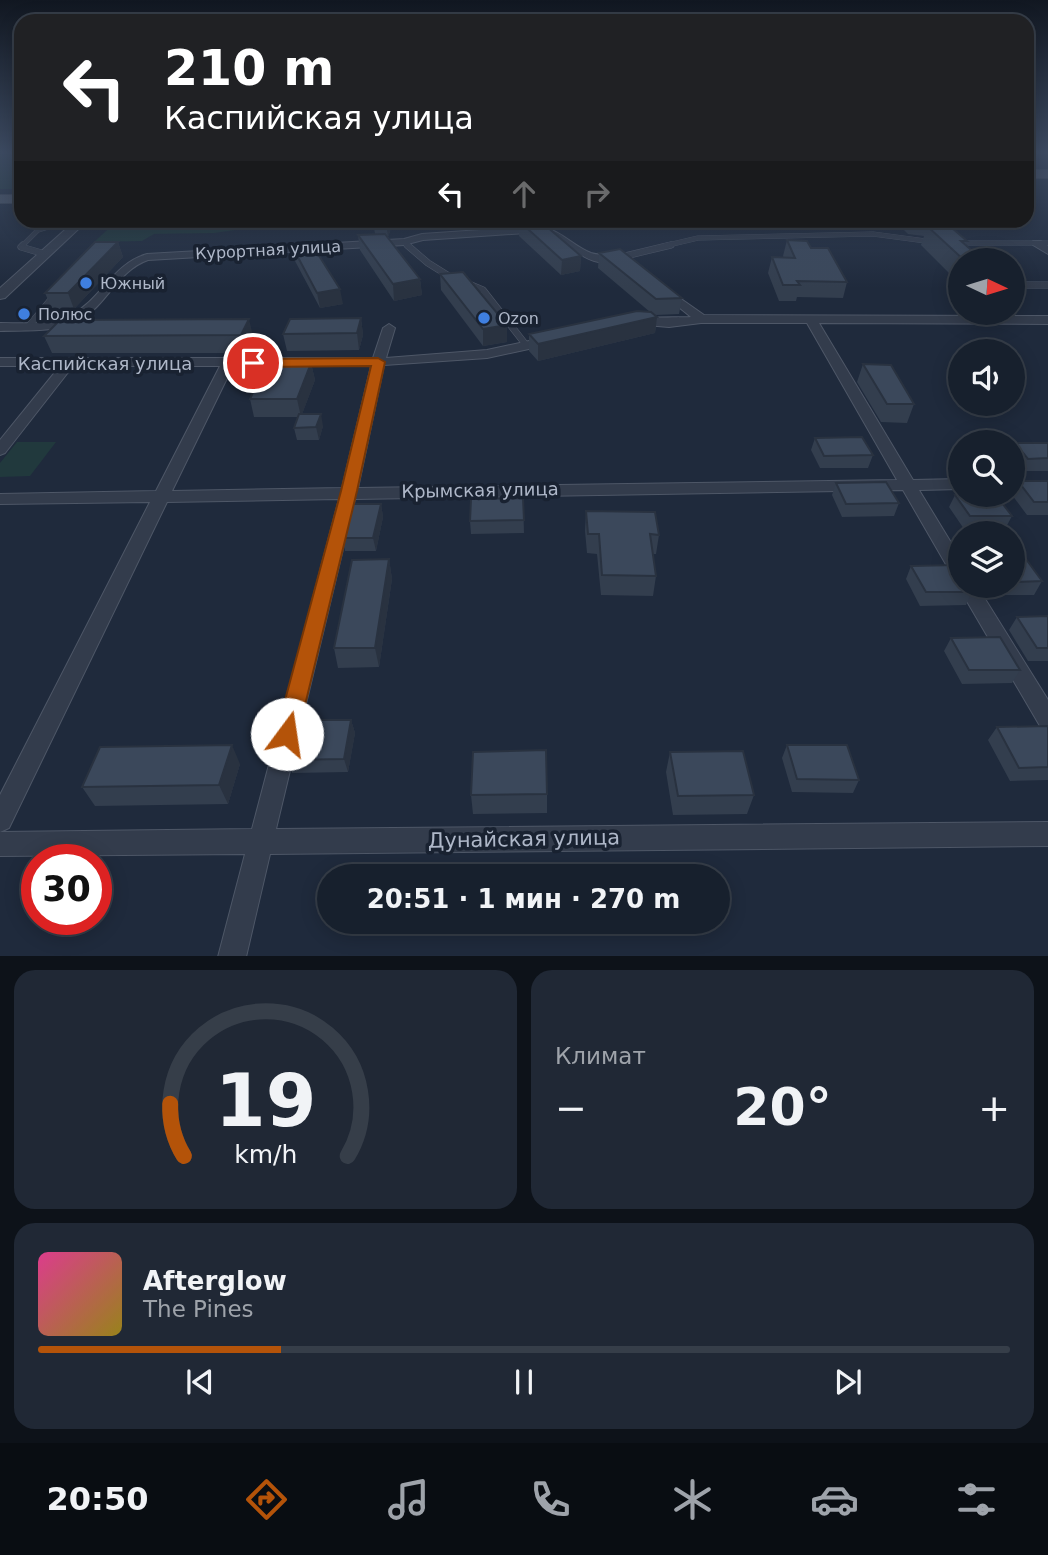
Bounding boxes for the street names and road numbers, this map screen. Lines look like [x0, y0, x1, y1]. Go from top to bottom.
street label: Курортная улица [195, 237, 341, 263]
street label: Каспийская улица [18, 353, 192, 374]
street label: Крымская улица [401, 478, 559, 502]
street label: Дунайская улица [428, 825, 620, 853]

